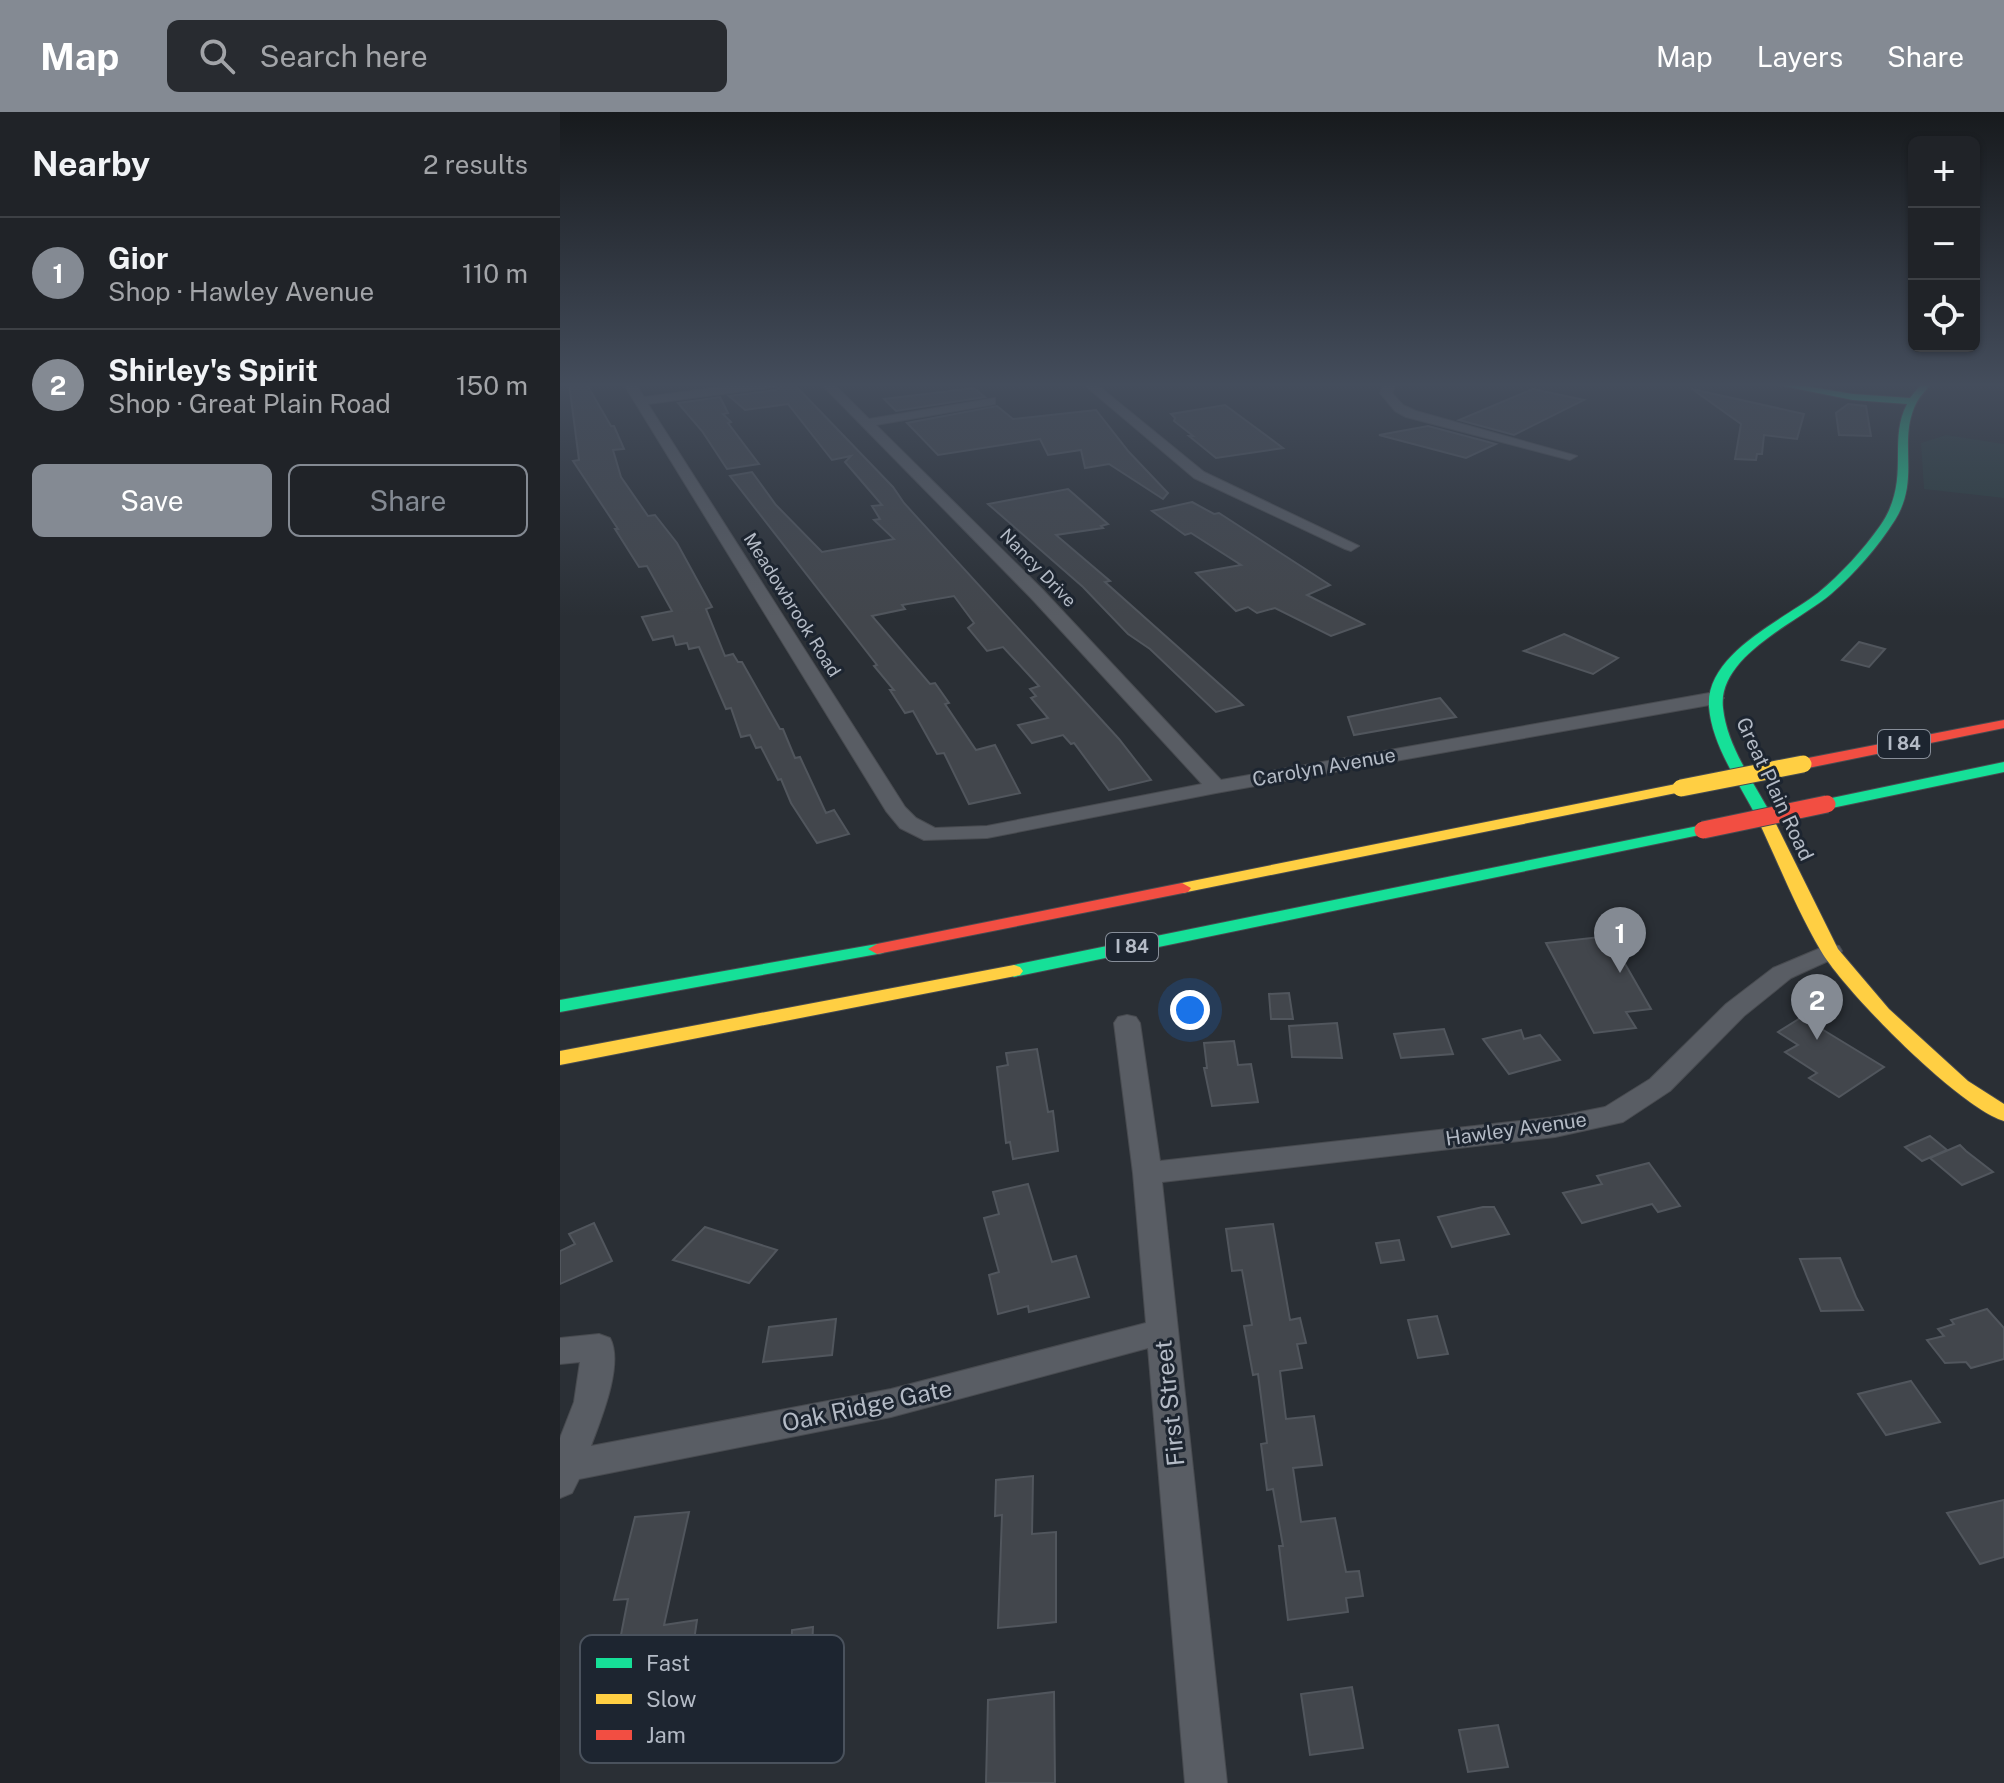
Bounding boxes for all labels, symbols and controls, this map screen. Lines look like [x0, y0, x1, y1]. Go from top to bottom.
search box [167, 20, 727, 92]
text: Map [40, 34, 119, 79]
icon: search [195, 34, 239, 78]
text: Search here [259, 38, 428, 74]
text: Map [1656, 40, 1713, 73]
text: Layers [1757, 40, 1843, 73]
text: Share [1887, 40, 1964, 73]
map controls [1908, 136, 1980, 352]
button: + [1908, 136, 1980, 208]
text: Nearby [32, 144, 150, 184]
text: 2 results [423, 149, 528, 180]
button: − [1908, 208, 1980, 280]
text: Gior [108, 240, 168, 276]
text: 1 [52, 258, 64, 289]
text: 110 m [462, 258, 528, 289]
text: Shop · Hawley Avenue [108, 276, 374, 307]
button: locate [1908, 280, 1980, 352]
text: Shirley's Spirit [108, 352, 318, 388]
text: 2 [50, 370, 66, 401]
text: 150 m [456, 370, 528, 401]
text: Shop · Great Plain Road [108, 388, 391, 419]
button: Save [32, 464, 272, 537]
button: Share [288, 464, 528, 537]
street label: Nancy Drive [996, 524, 1081, 611]
street label: Meadowbrook Road [740, 529, 845, 681]
street label: Great Plain Road [1731, 714, 1819, 864]
road number: I 84 [1878, 730, 1930, 758]
street label: Carolyn Avenue [1250, 743, 1398, 791]
pin: 1 [1594, 907, 1646, 973]
road number: I 84 [1106, 933, 1158, 961]
pin: 2 [1791, 974, 1843, 1040]
your location [1170, 990, 1210, 1030]
street label: Hawley Avenue [1444, 1107, 1588, 1151]
street label: First Street [1148, 1339, 1190, 1468]
street label: Oak Ridge Gate [779, 1373, 954, 1437]
legend [580, 1635, 844, 1763]
text: Fast [646, 1650, 690, 1676]
text: Slow [646, 1686, 696, 1712]
text: Jam [646, 1722, 686, 1748]

